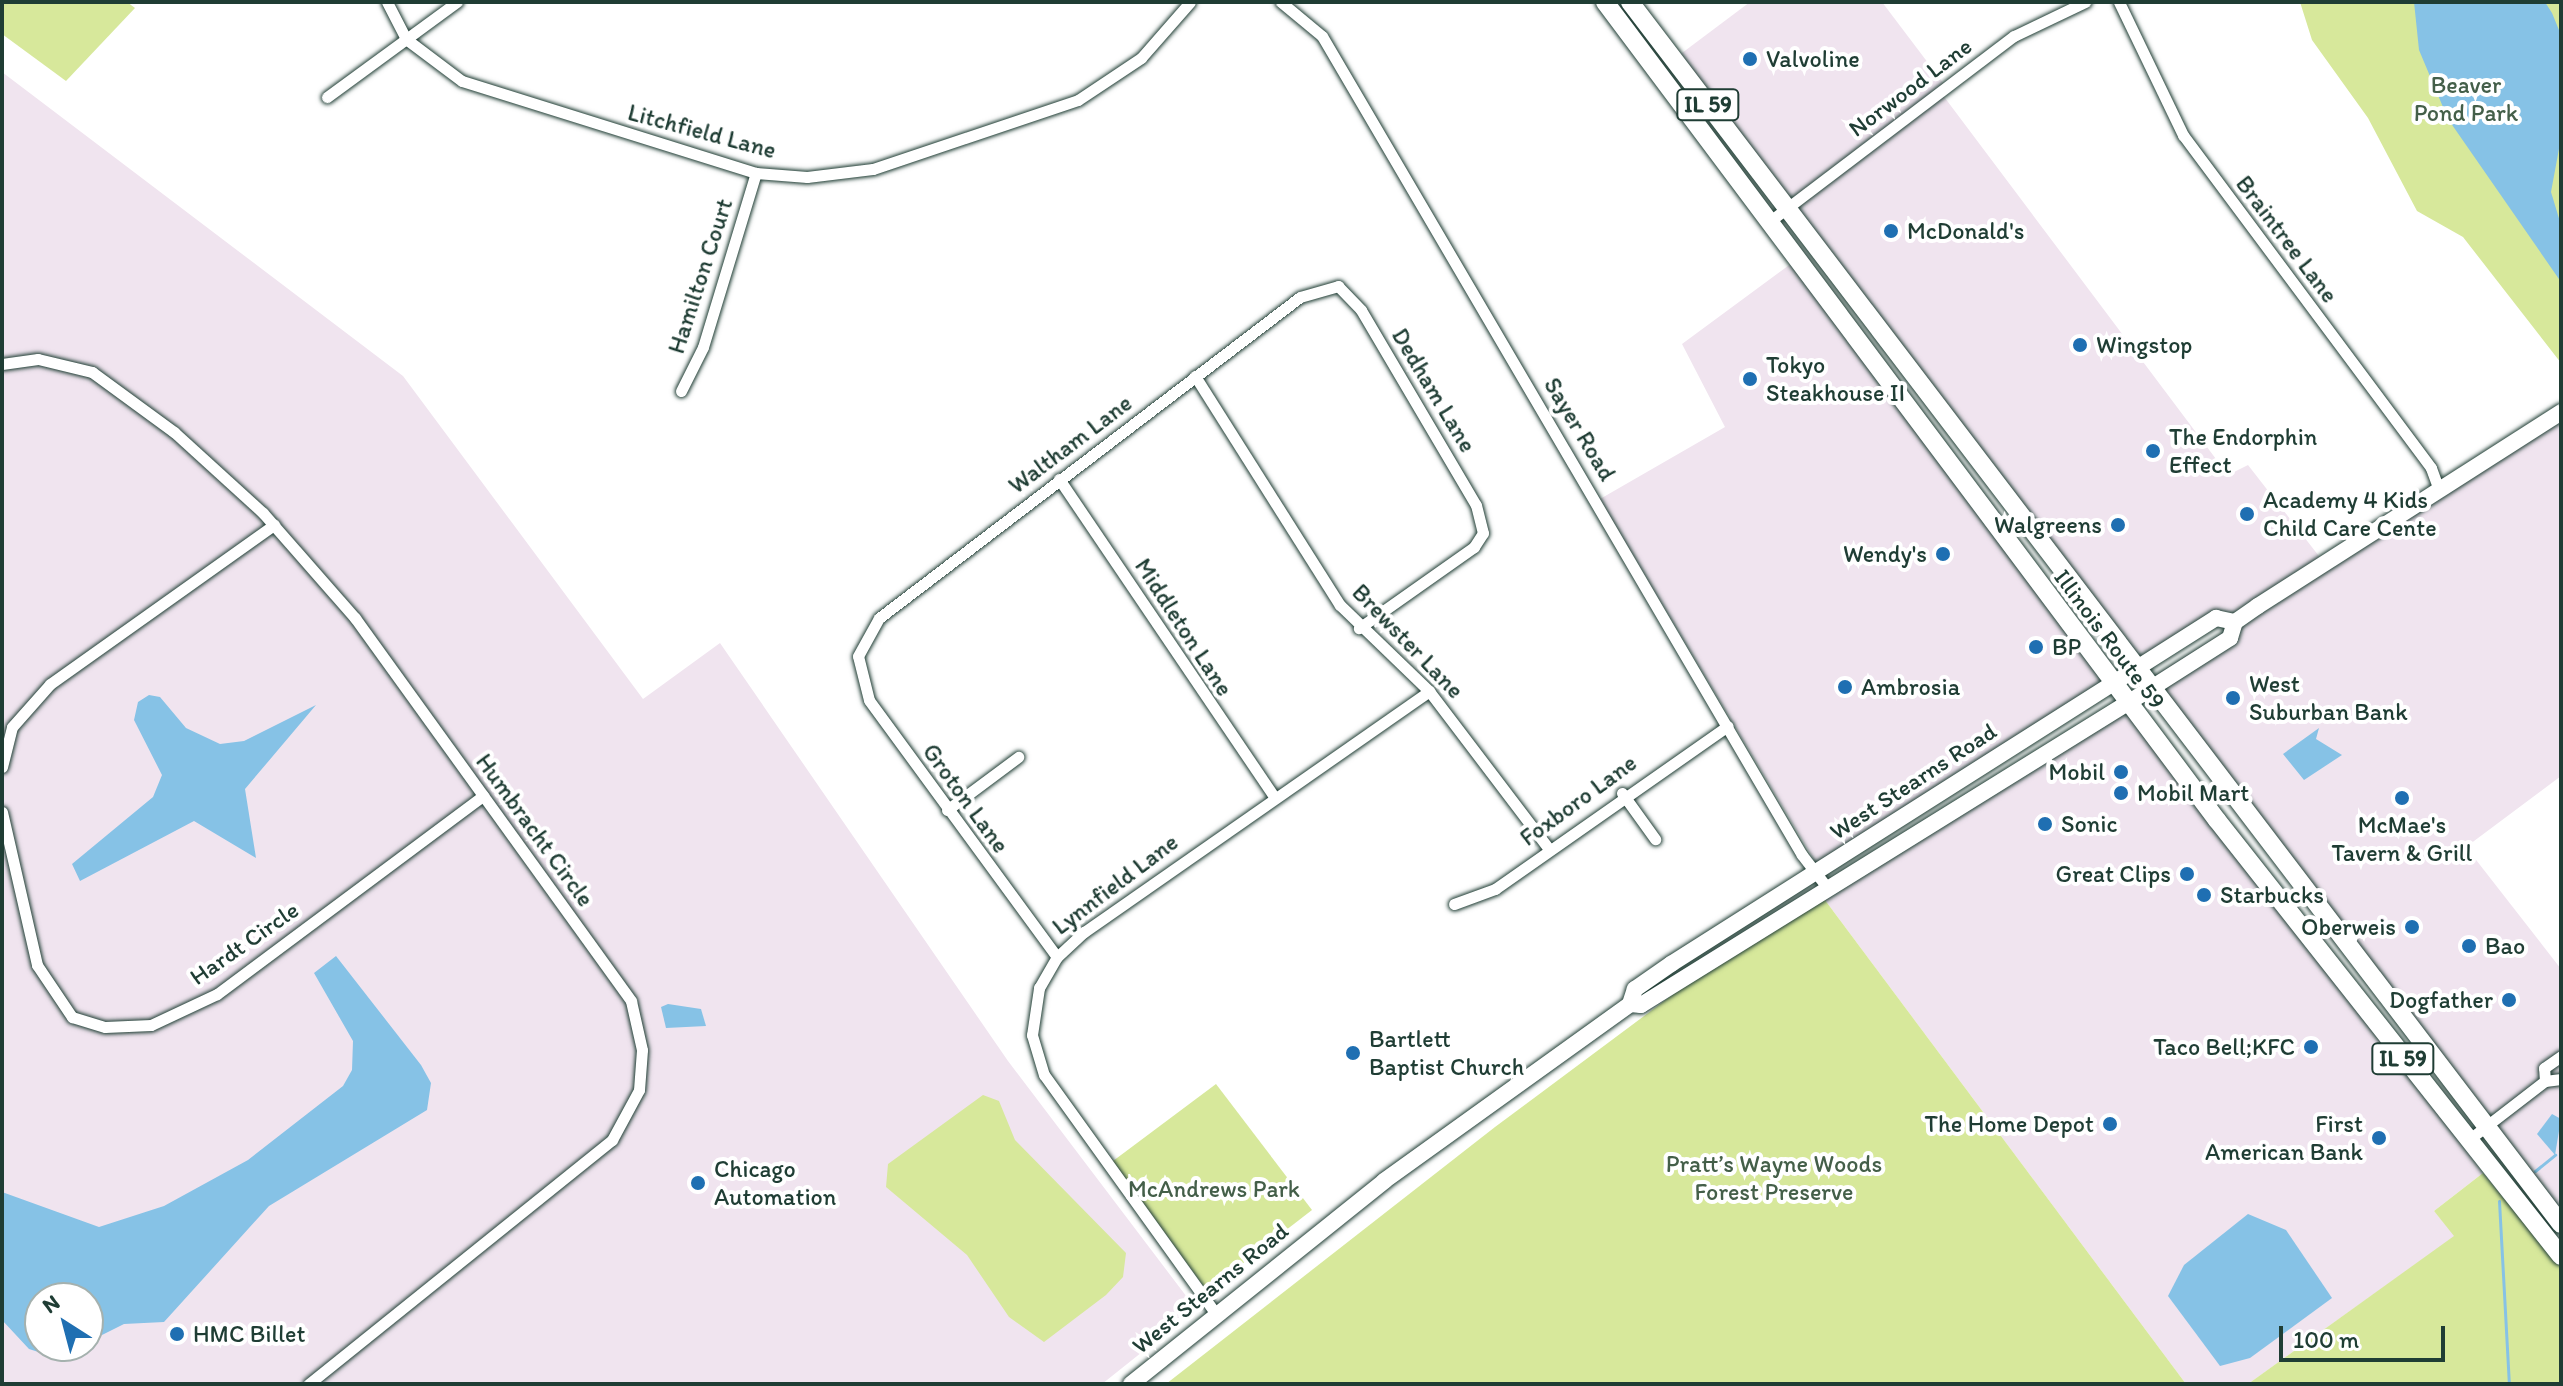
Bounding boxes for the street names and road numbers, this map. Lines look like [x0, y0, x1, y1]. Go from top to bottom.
street label: Norwood Lane [1843, 31, 1977, 143]
road number: IL 59 [1676, 87, 1740, 123]
street label: Litchfield Lane [625, 97, 779, 165]
street label: Braintree Lane [2229, 169, 2345, 309]
street label: Hamilton Court [661, 195, 739, 357]
street label: Dedham Lane [1386, 323, 1482, 457]
street label: Sayer Road [1538, 372, 1622, 486]
street label: Waltham Lane [1002, 388, 1138, 500]
street label: Middleton Lane [1129, 553, 1239, 701]
street label: Illinois Route 59 [2048, 563, 2172, 715]
street label: Brewster Lane [1346, 578, 1470, 704]
street label: West Stearns Road [1824, 717, 2002, 845]
street label: Groton Lane [917, 738, 1015, 858]
street label: Humbracht Circle [470, 748, 600, 912]
street label: Foxboro Lane [1514, 748, 1642, 852]
street label: Lynnfield Lane [1046, 827, 1184, 941]
street label: Hardt Circle [184, 895, 304, 991]
road number: IL 59 [2371, 1041, 2435, 1077]
street label: West Stearns Road [1126, 1216, 1294, 1360]

